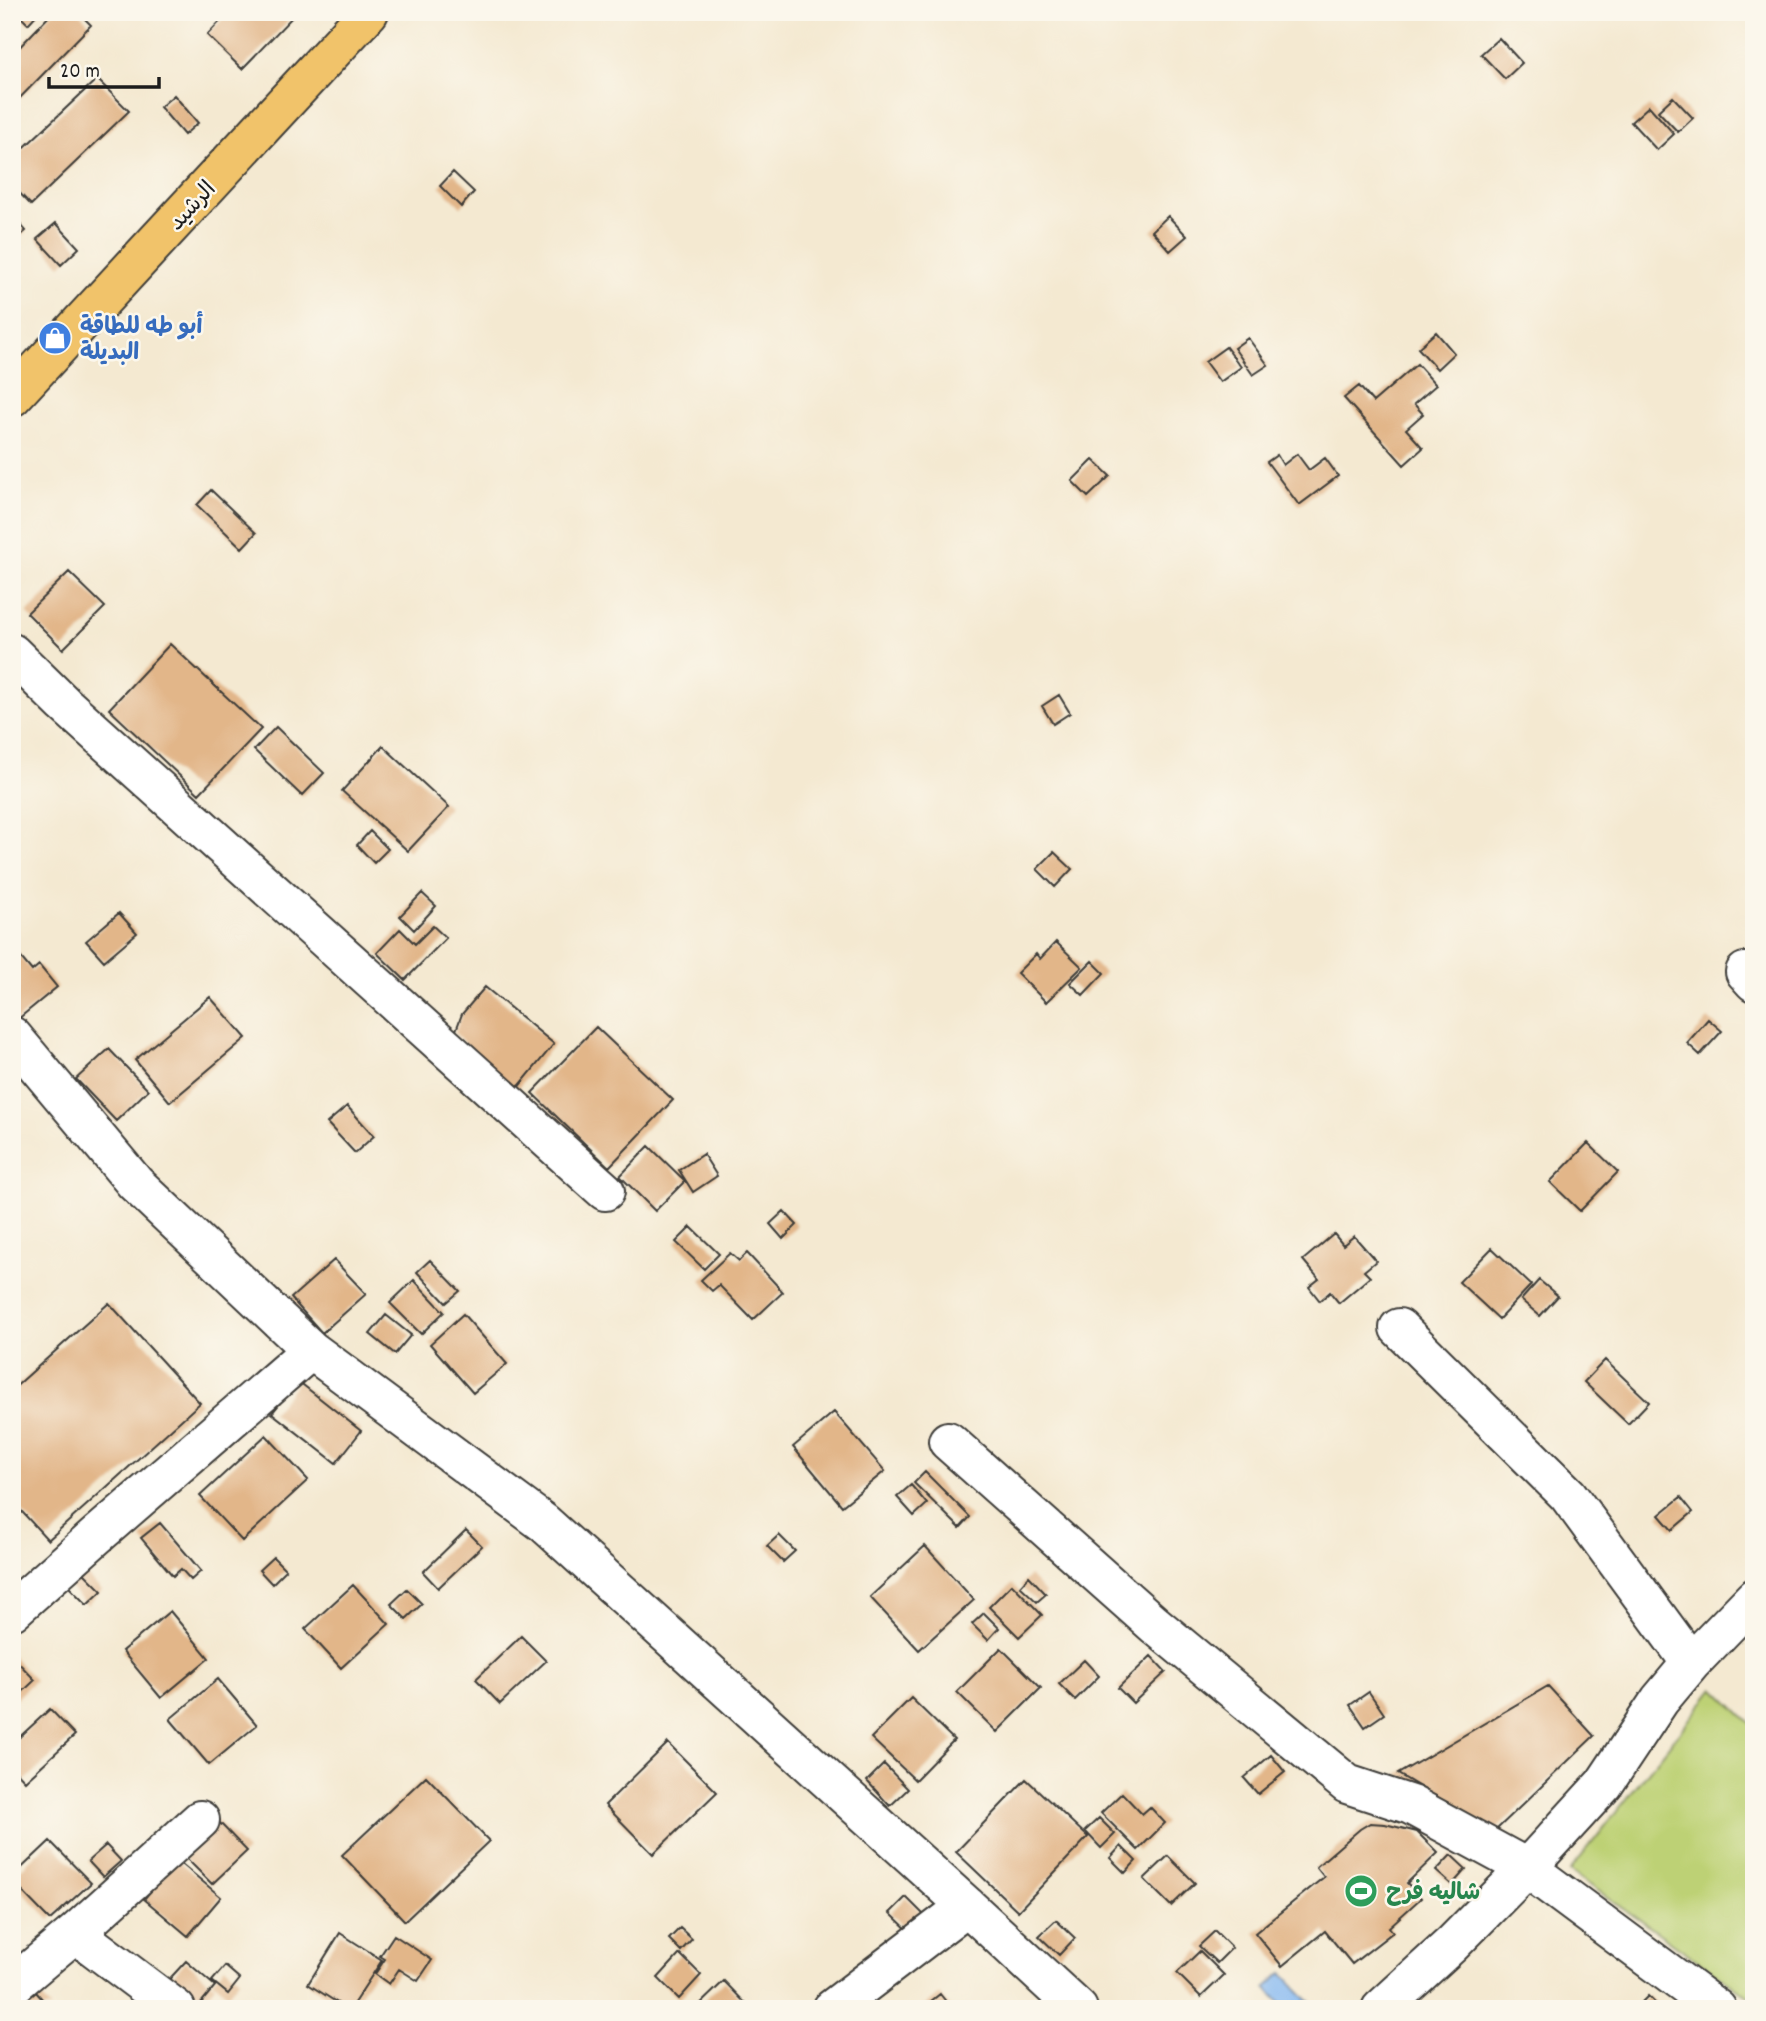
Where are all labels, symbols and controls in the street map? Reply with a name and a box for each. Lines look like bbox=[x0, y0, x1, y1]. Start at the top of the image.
scale bar bbox=[49, 46, 159, 90]
text: 20 m bbox=[60, 58, 100, 88]
street label: الرشيد bbox=[162, 175, 225, 240]
place label: أبو طه للطاقة البديلة bbox=[80, 311, 203, 371]
shop icon: أبو طه للطاقة البديلة bbox=[36, 319, 74, 357]
sports icon: شاليه فرح bbox=[1342, 1872, 1380, 1910]
place label: شاليه فرح bbox=[1386, 1878, 1480, 1911]

